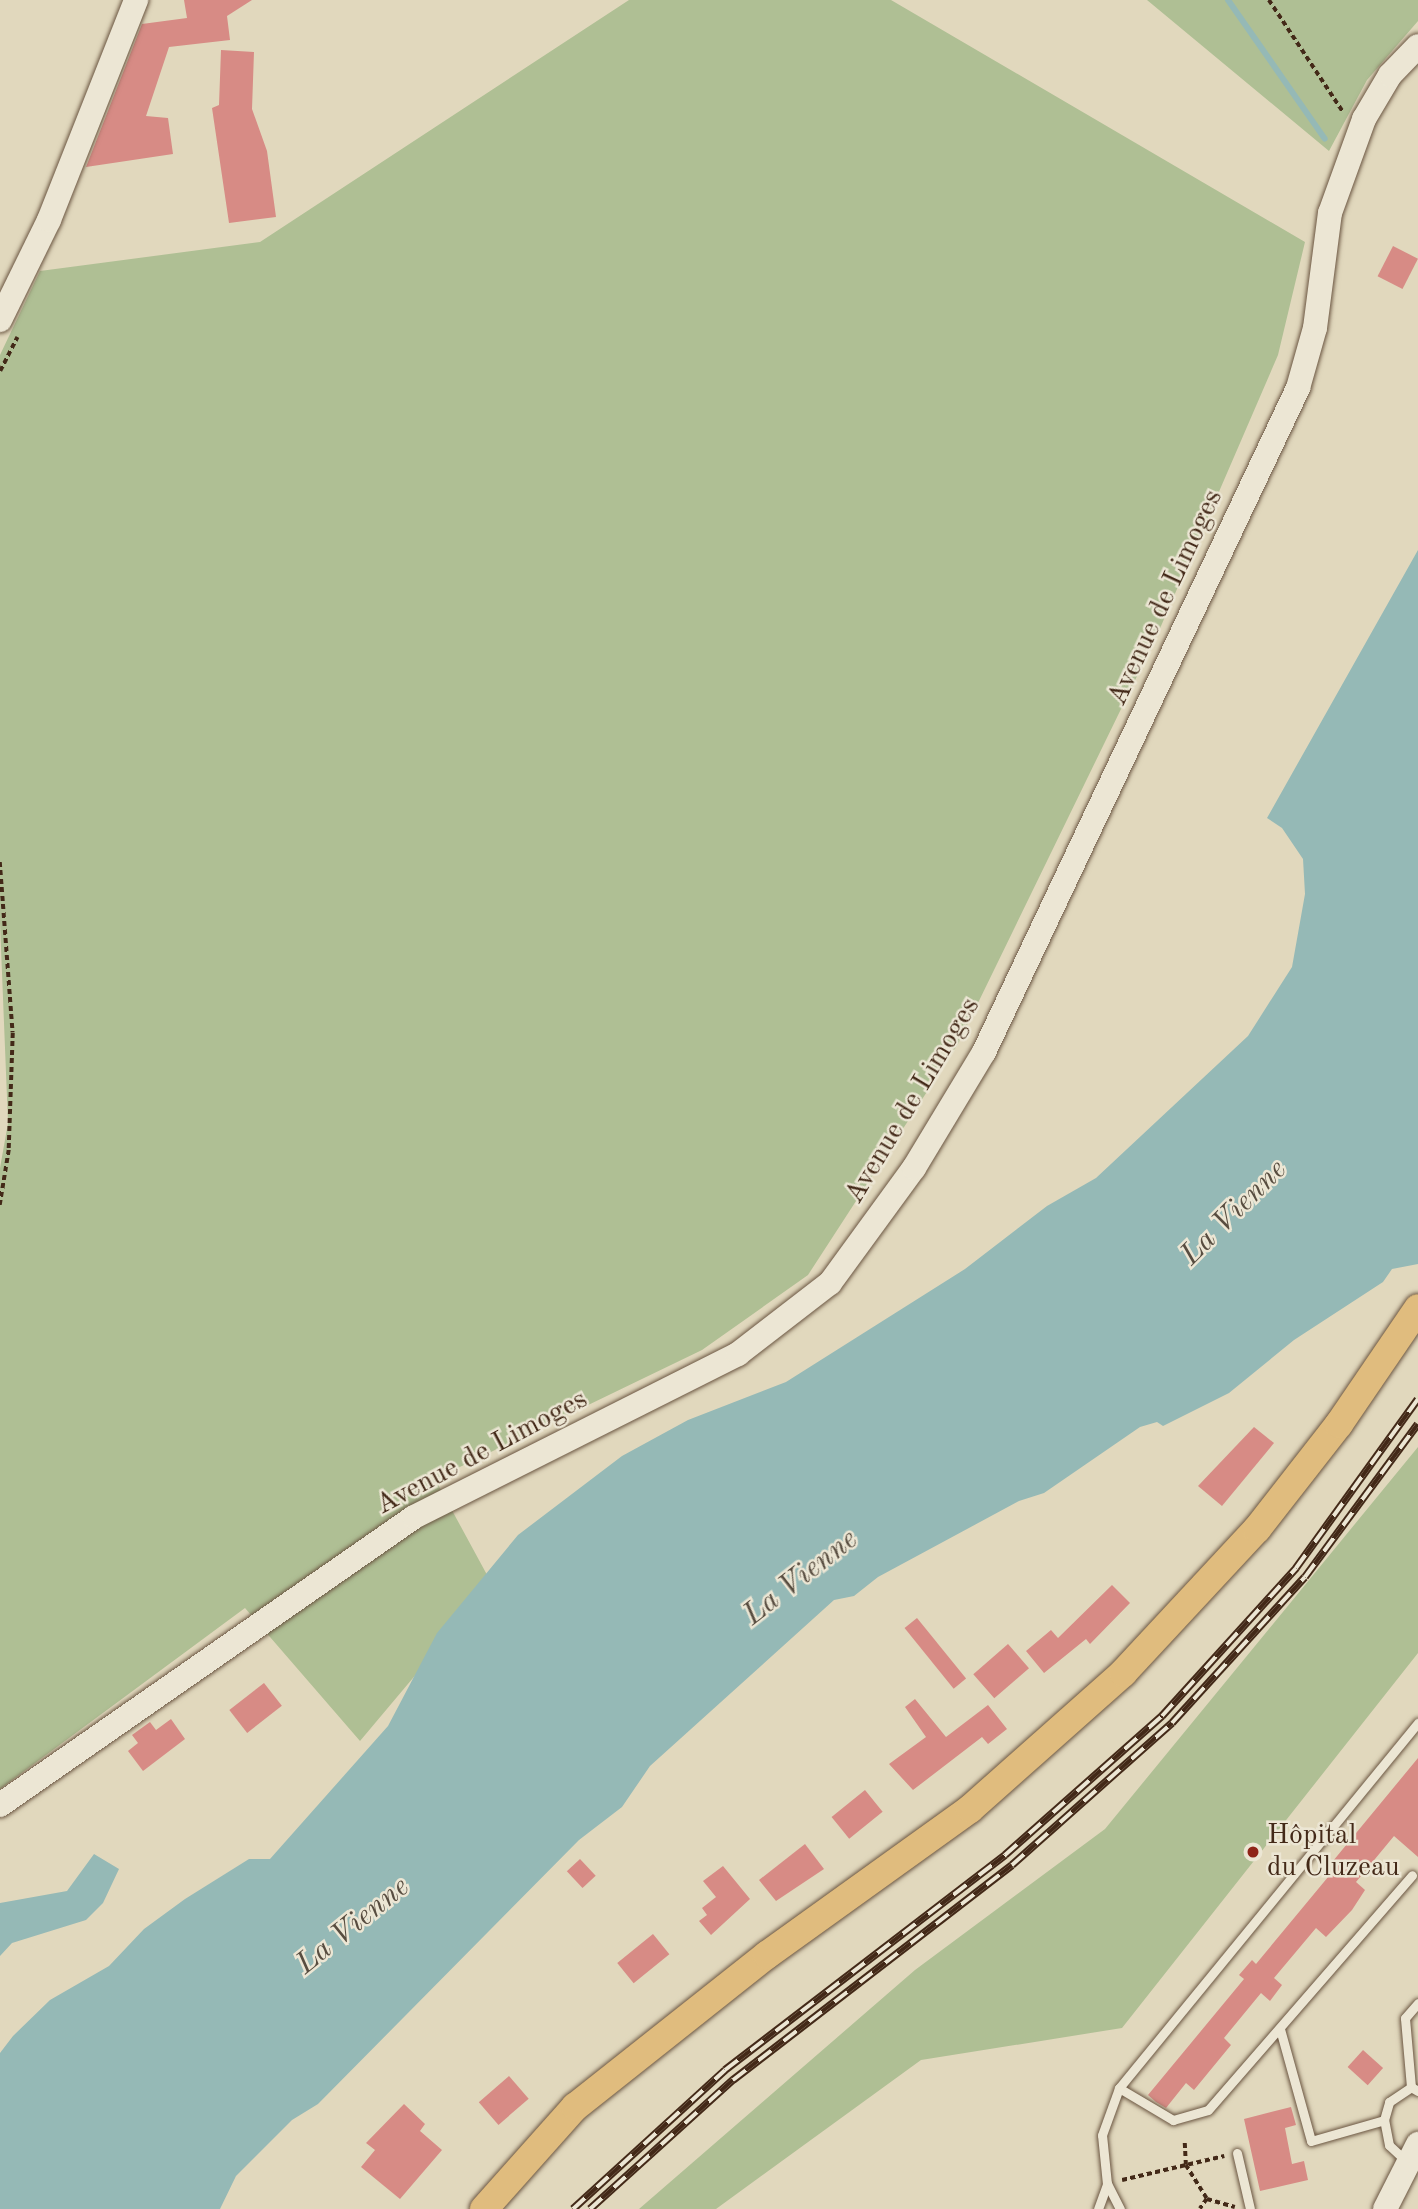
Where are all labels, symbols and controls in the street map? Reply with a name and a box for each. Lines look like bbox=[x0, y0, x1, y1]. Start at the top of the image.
street label: Avenue de Limoges bbox=[1101, 485, 1231, 711]
street label: Avenue de Limoges bbox=[838, 992, 988, 1210]
water label: La Vienne bbox=[1173, 1152, 1295, 1274]
street label: Avenue de Limoges bbox=[371, 1383, 593, 1523]
water label: La Vienne bbox=[737, 1522, 865, 1634]
place label: Hôpital du Cluzeau bbox=[1267, 1819, 1400, 1885]
marker: Hôpital du Cluzeau bbox=[1245, 1844, 1261, 1860]
water label: La Vienne bbox=[289, 1869, 417, 1983]

